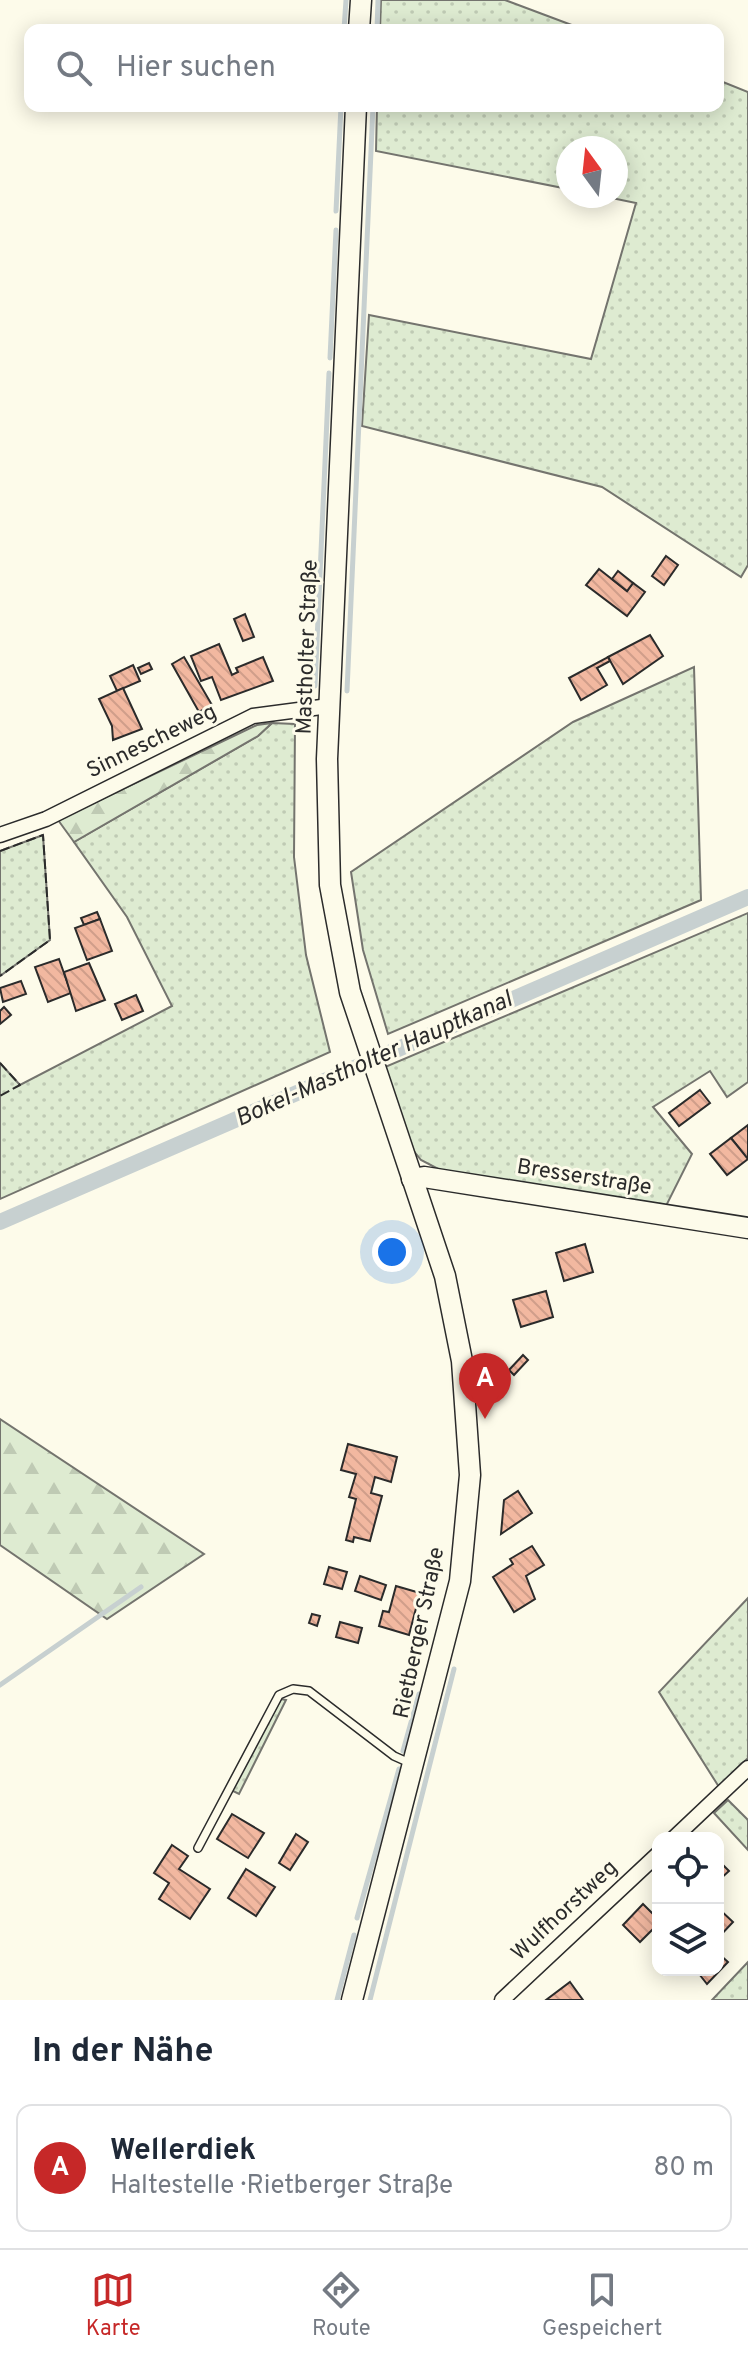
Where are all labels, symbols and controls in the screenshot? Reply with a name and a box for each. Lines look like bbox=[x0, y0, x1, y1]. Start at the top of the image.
search box bbox=[24, 24, 724, 112]
icon: search bbox=[52, 46, 96, 90]
text: Hier suchen bbox=[116, 50, 276, 87]
north arrow bbox=[556, 136, 628, 208]
street label: Mastholter Straße bbox=[291, 559, 325, 735]
street label: Sinnescheweg bbox=[83, 699, 221, 785]
water label: Bokel-Mastholter Hauptkanal bbox=[231, 985, 519, 1135]
street label: Bresserstraße bbox=[515, 1154, 653, 1202]
your location bbox=[372, 1232, 412, 1272]
pin: A bbox=[459, 1353, 511, 1419]
street label: Rietberger Straße bbox=[389, 1545, 451, 1721]
map controls bbox=[652, 1832, 724, 1976]
button: locate bbox=[652, 1832, 724, 1904]
street label: Wulfhorstweg bbox=[506, 1855, 624, 1967]
button: layers bbox=[652, 1904, 724, 1976]
text: In der Nähe bbox=[32, 2031, 214, 2074]
text: Wellerdiek bbox=[110, 2133, 256, 2170]
text: A bbox=[51, 2152, 69, 2185]
text: 80 m bbox=[654, 2152, 714, 2185]
text: Haltestelle · Rietberger Straße bbox=[110, 2170, 453, 2203]
tab: Karte bbox=[86, 2268, 141, 2343]
tab: Route bbox=[312, 2268, 371, 2343]
tab: Gespeichert bbox=[542, 2268, 662, 2343]

